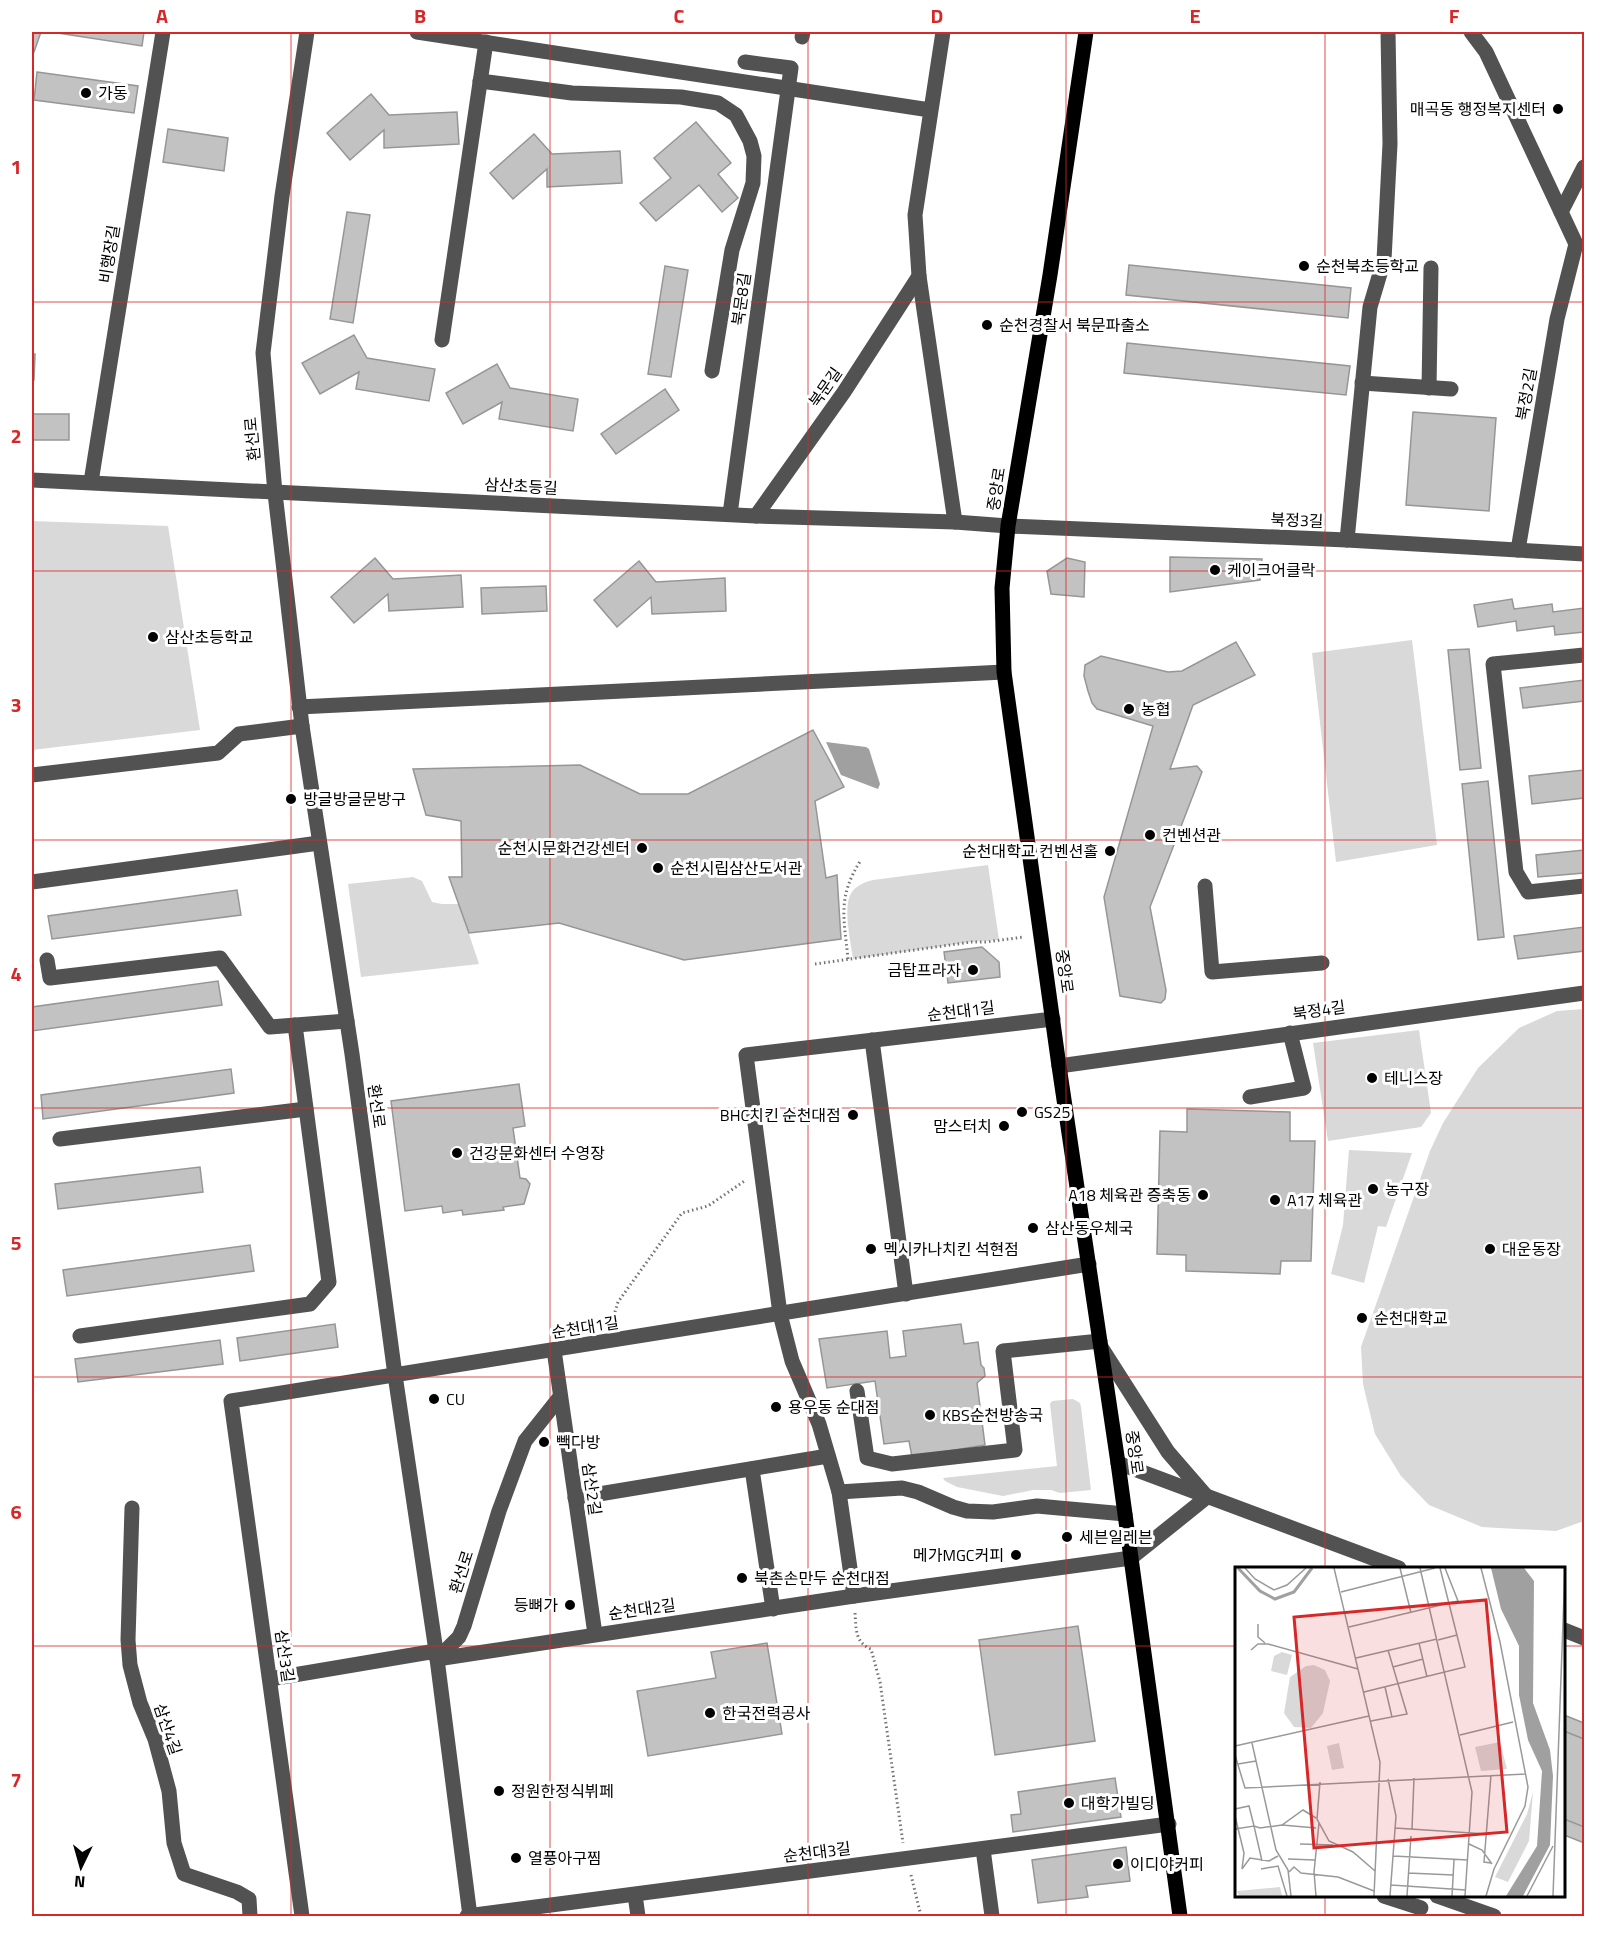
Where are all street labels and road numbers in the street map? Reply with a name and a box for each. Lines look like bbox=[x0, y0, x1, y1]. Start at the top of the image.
street label: 비행장길 bbox=[93, 223, 125, 285]
street label: 북문8길 bbox=[725, 271, 757, 327]
street label: 북문길 bbox=[803, 362, 847, 412]
street label: 북정2길 bbox=[1510, 366, 1542, 422]
street label: 환선로 bbox=[238, 416, 266, 462]
street label: 중앙로 bbox=[981, 465, 1011, 513]
street label: 삼산초등길 bbox=[484, 472, 558, 500]
street label: 북정3길 bbox=[1270, 507, 1324, 533]
street label: 중앙로 bbox=[1050, 947, 1080, 995]
street label: 북정4길 bbox=[1291, 994, 1347, 1026]
street label: 순천대1길 bbox=[926, 995, 996, 1027]
street label: 환선로 bbox=[362, 1082, 392, 1130]
street label: 순천대1길 bbox=[550, 1310, 620, 1344]
street label: 중앙로 bbox=[1120, 1428, 1150, 1476]
street label: 삼산2길 bbox=[576, 1461, 608, 1517]
street label: 환선로 bbox=[443, 1547, 479, 1597]
street label: 순천대2길 bbox=[607, 1592, 677, 1626]
street label: 삼산3길 bbox=[269, 1628, 301, 1684]
street label: 삼산4길 bbox=[148, 1700, 188, 1758]
street label: 순천대3길 bbox=[782, 1836, 852, 1868]

